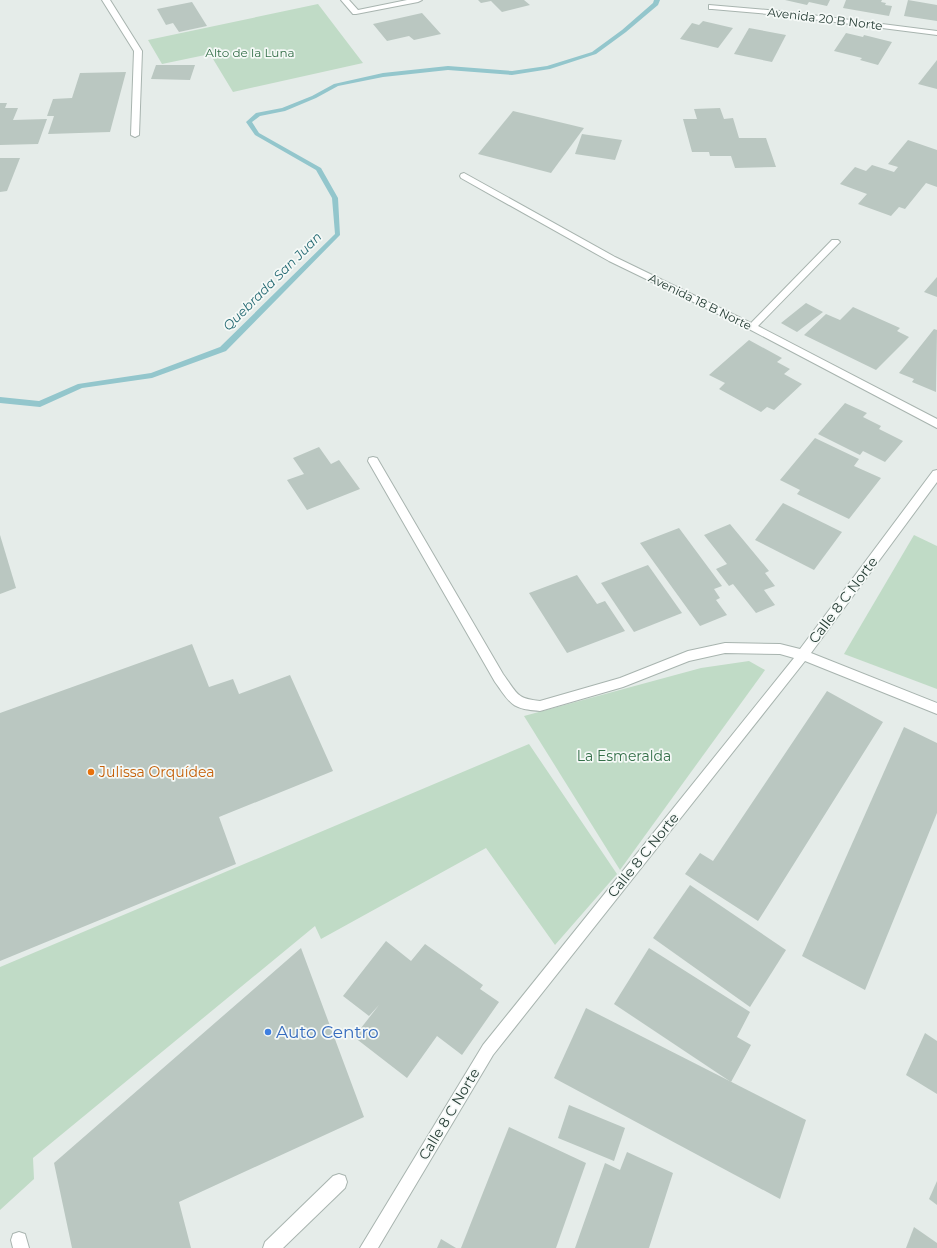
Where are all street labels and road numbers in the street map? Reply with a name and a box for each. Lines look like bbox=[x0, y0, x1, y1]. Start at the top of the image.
street label: Avenida 20 B Norte bbox=[767, 4, 883, 33]
street label: Avenida 18 B Norte bbox=[646, 270, 754, 333]
street label: Calle 8 C Norte bbox=[805, 553, 881, 647]
street label: Calle 8 C Norte bbox=[603, 809, 683, 901]
street label: Calle 8 C Norte bbox=[415, 1065, 483, 1163]

